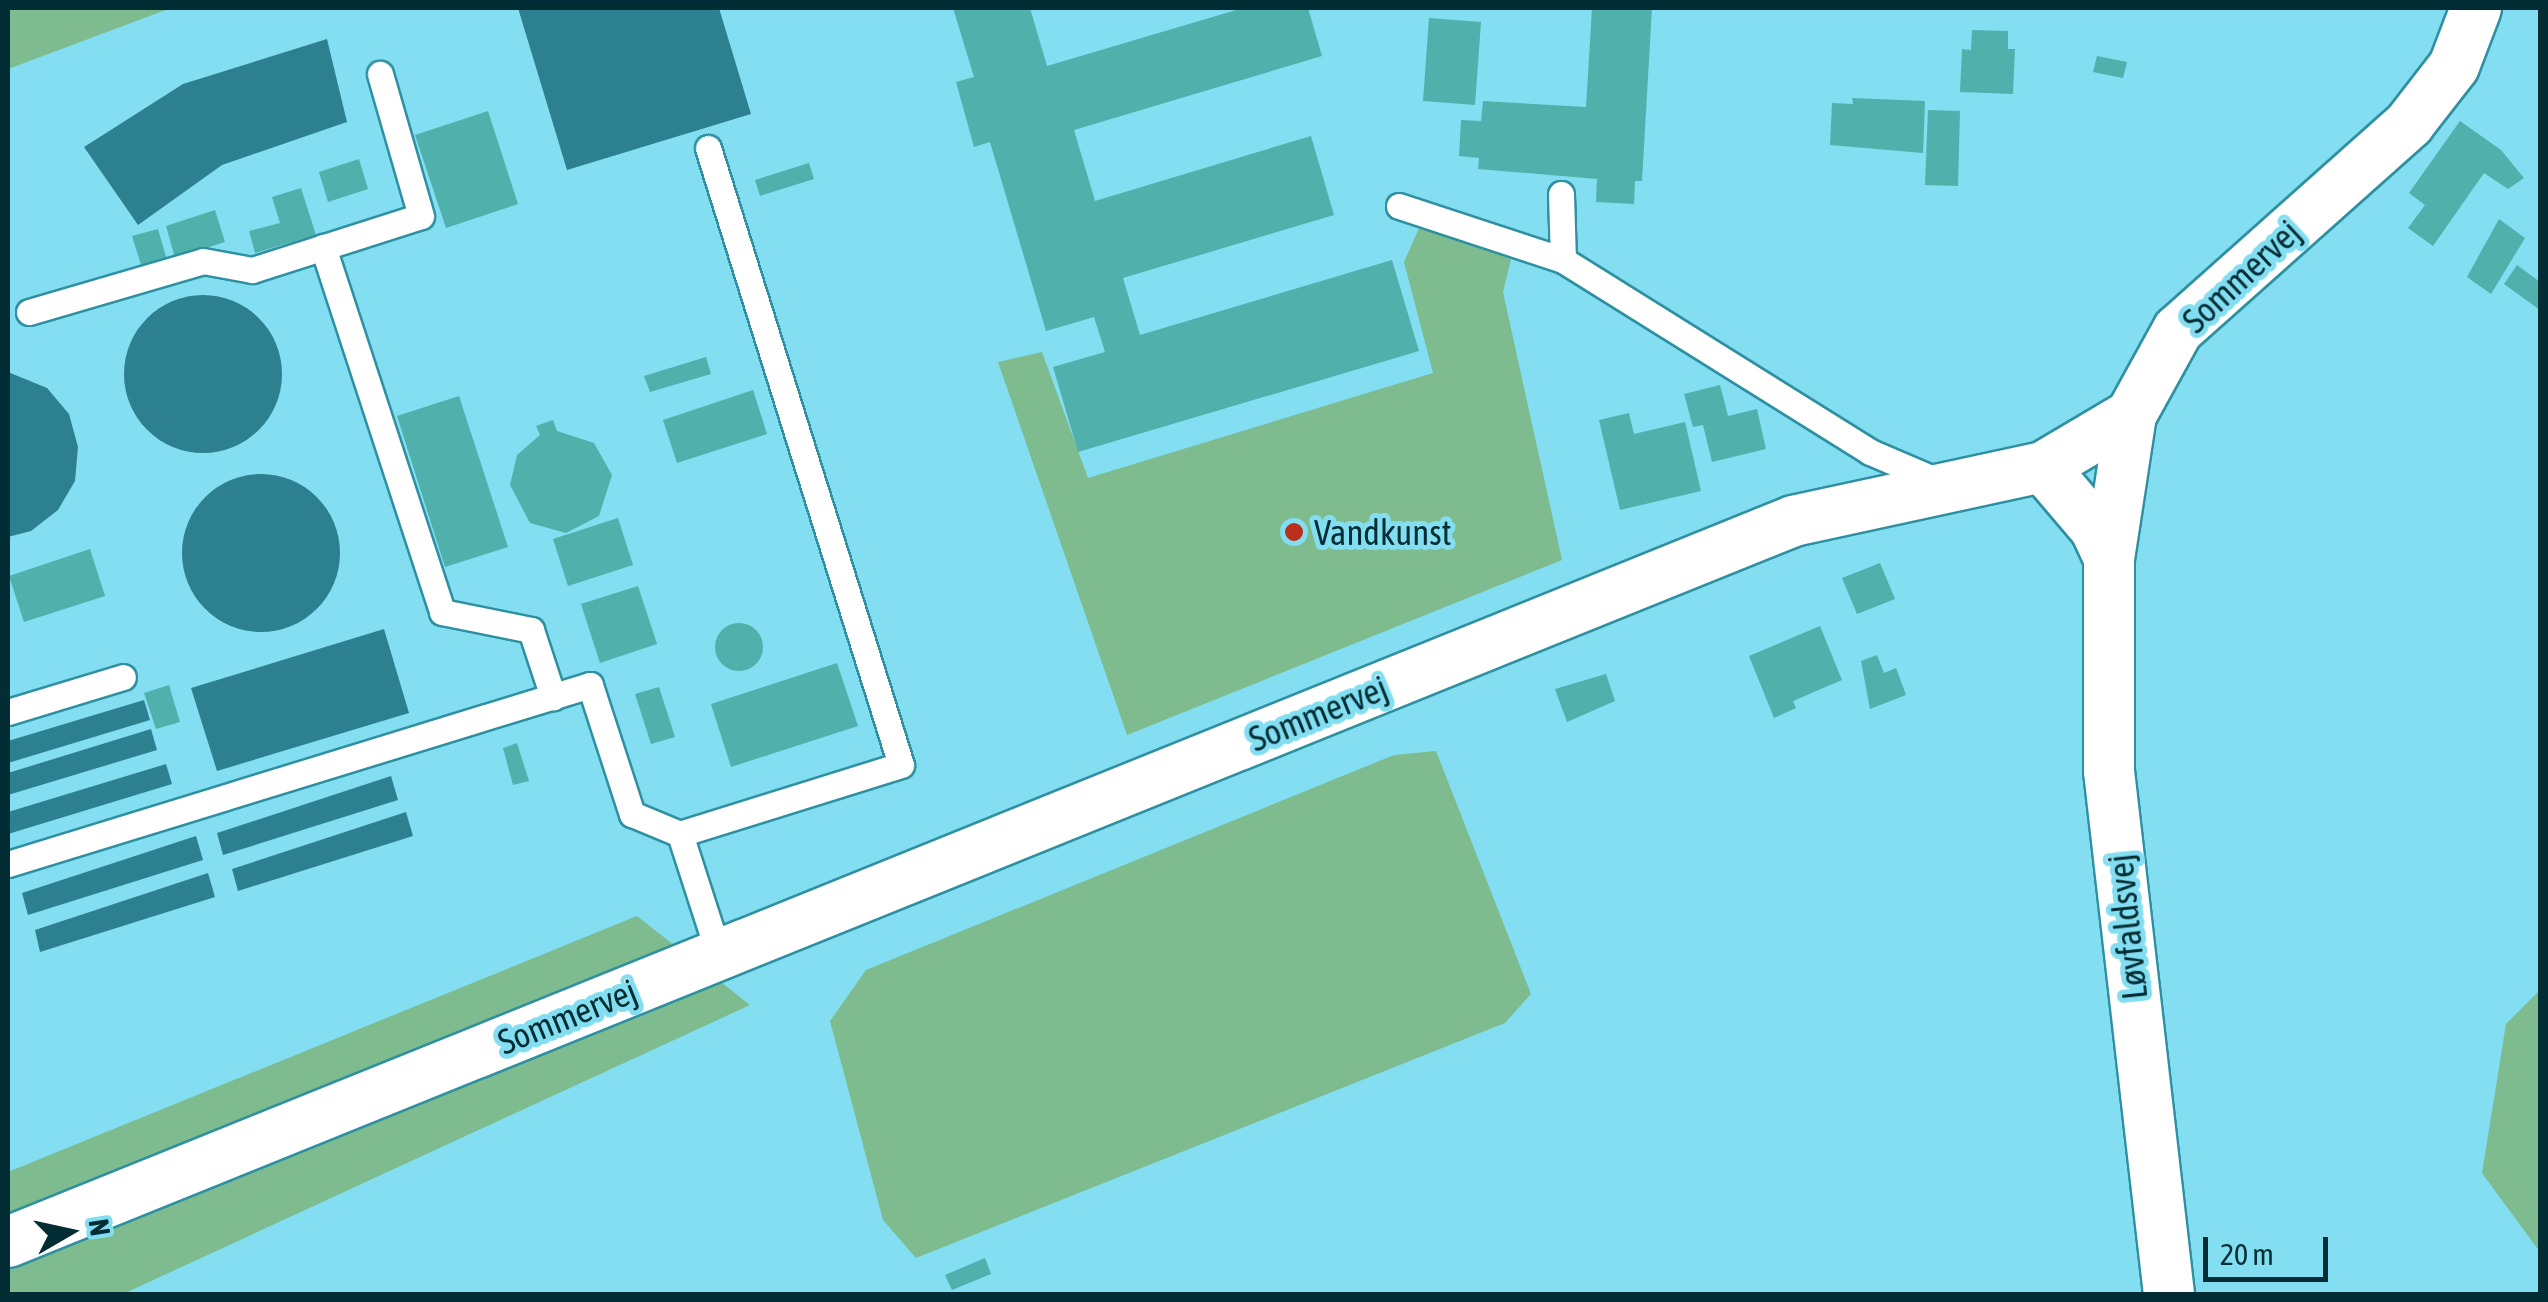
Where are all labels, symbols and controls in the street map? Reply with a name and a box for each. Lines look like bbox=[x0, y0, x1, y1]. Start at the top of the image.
street label: Sommervej bbox=[2173, 211, 2309, 341]
place label: Vandkunst bbox=[1314, 511, 1452, 553]
marker: Vandkunst bbox=[1283, 521, 1305, 543]
street label: Sommervej bbox=[1243, 666, 1393, 760]
street label: Løvfaldsvej bbox=[2098, 852, 2156, 1002]
street label: Sommervej bbox=[492, 969, 642, 1063]
north arrow bbox=[20, 1182, 120, 1282]
text: N bbox=[83, 1217, 117, 1238]
scale bar bbox=[2208, 1217, 2333, 1279]
text: 20 m bbox=[2220, 1237, 2274, 1271]

